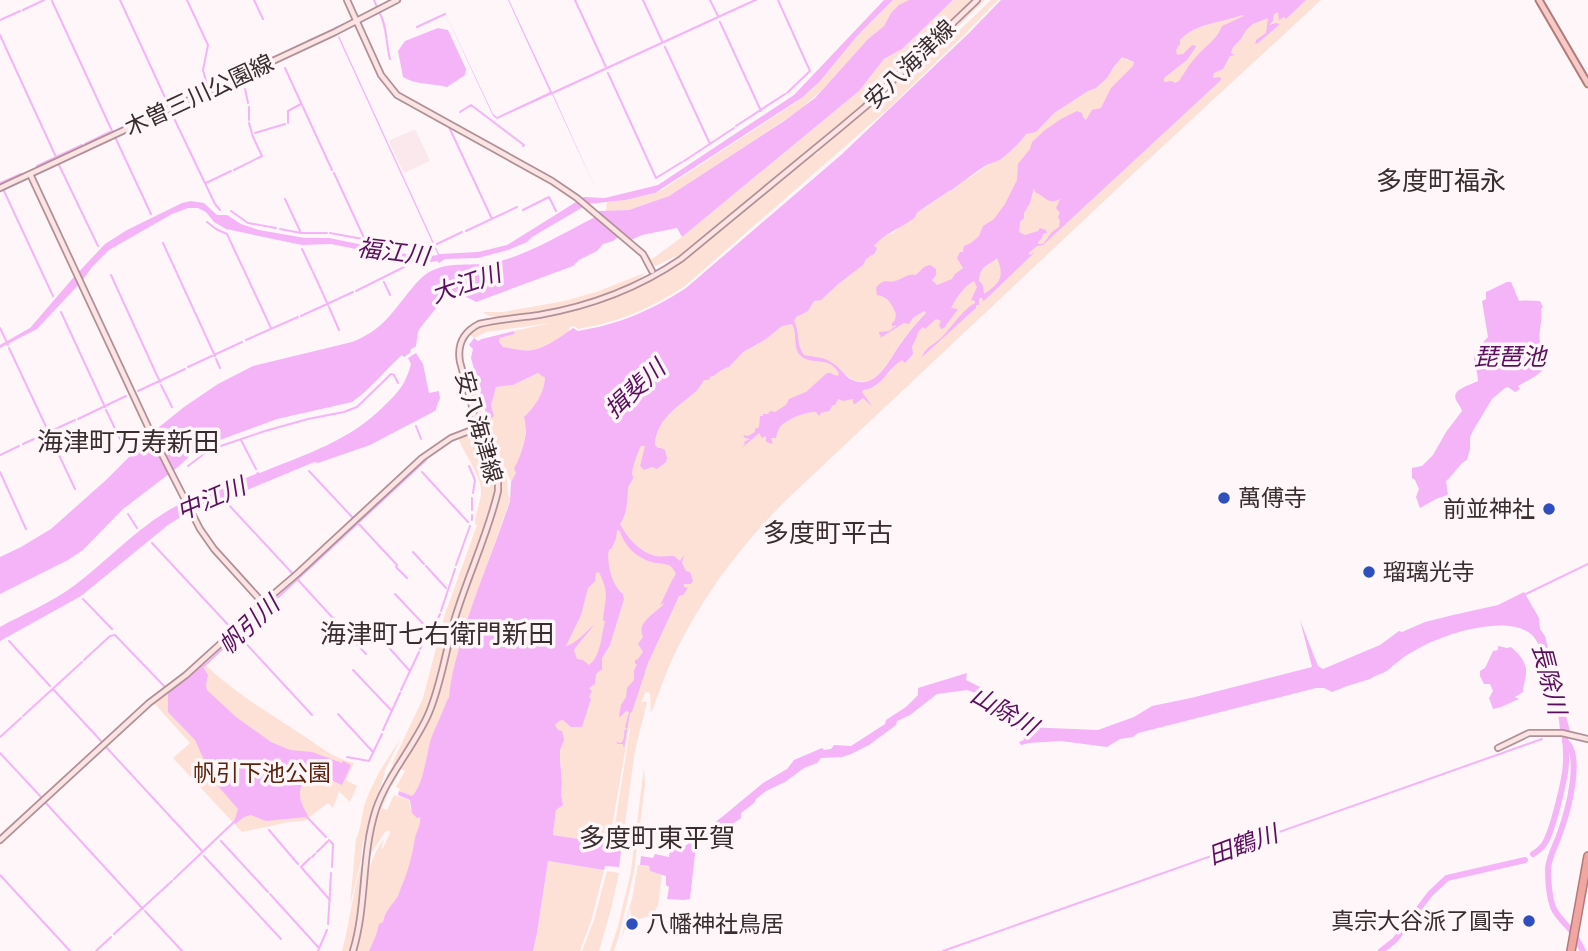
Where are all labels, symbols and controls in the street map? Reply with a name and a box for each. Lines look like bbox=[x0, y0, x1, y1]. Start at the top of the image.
street label: 安八海津線 bbox=[859, 14, 961, 114]
street label: 木曽三川公園線 bbox=[120, 48, 278, 142]
district label: 多度町福永 bbox=[1376, 166, 1506, 197]
water label: 福江川 bbox=[356, 234, 433, 271]
water label: 大江川 bbox=[427, 258, 507, 309]
water label: 琵琶池 bbox=[1474, 343, 1548, 371]
water label: 揖斐川 bbox=[599, 352, 673, 424]
street label: 安八海津線 bbox=[450, 368, 508, 486]
district label: 海津町万寿新田 bbox=[37, 427, 219, 458]
water label: 中江川 bbox=[172, 471, 252, 526]
place label: 萬傅寺 bbox=[1238, 484, 1307, 512]
marker: 萬傅寺 bbox=[1216, 490, 1232, 506]
place label: 前並神社 bbox=[1443, 495, 1535, 523]
marker: 前並神社 bbox=[1541, 501, 1557, 517]
district label: 多度町平古 bbox=[763, 518, 893, 549]
place label: 瑠璃光寺 bbox=[1383, 558, 1475, 586]
marker: 瑠璃光寺 bbox=[1361, 564, 1377, 580]
water label: 帆引川 bbox=[213, 588, 287, 660]
district label: 海津町七右衛門新田 bbox=[320, 619, 554, 650]
water label: 長除川 bbox=[1527, 641, 1572, 720]
water label: 山除川 bbox=[966, 681, 1045, 743]
park label: 帆引下池公園 bbox=[193, 759, 331, 787]
water label: 田鶴川 bbox=[1204, 819, 1284, 870]
district label: 多度町東平賀 bbox=[579, 823, 735, 854]
place label: 真宗大谷派了圓寺 bbox=[1331, 907, 1515, 935]
place label: 八幡神社鳥居 bbox=[646, 910, 784, 938]
marker: 真宗大谷派了圓寺 bbox=[1521, 913, 1537, 929]
marker: 八幡神社鳥居 bbox=[624, 916, 640, 932]

